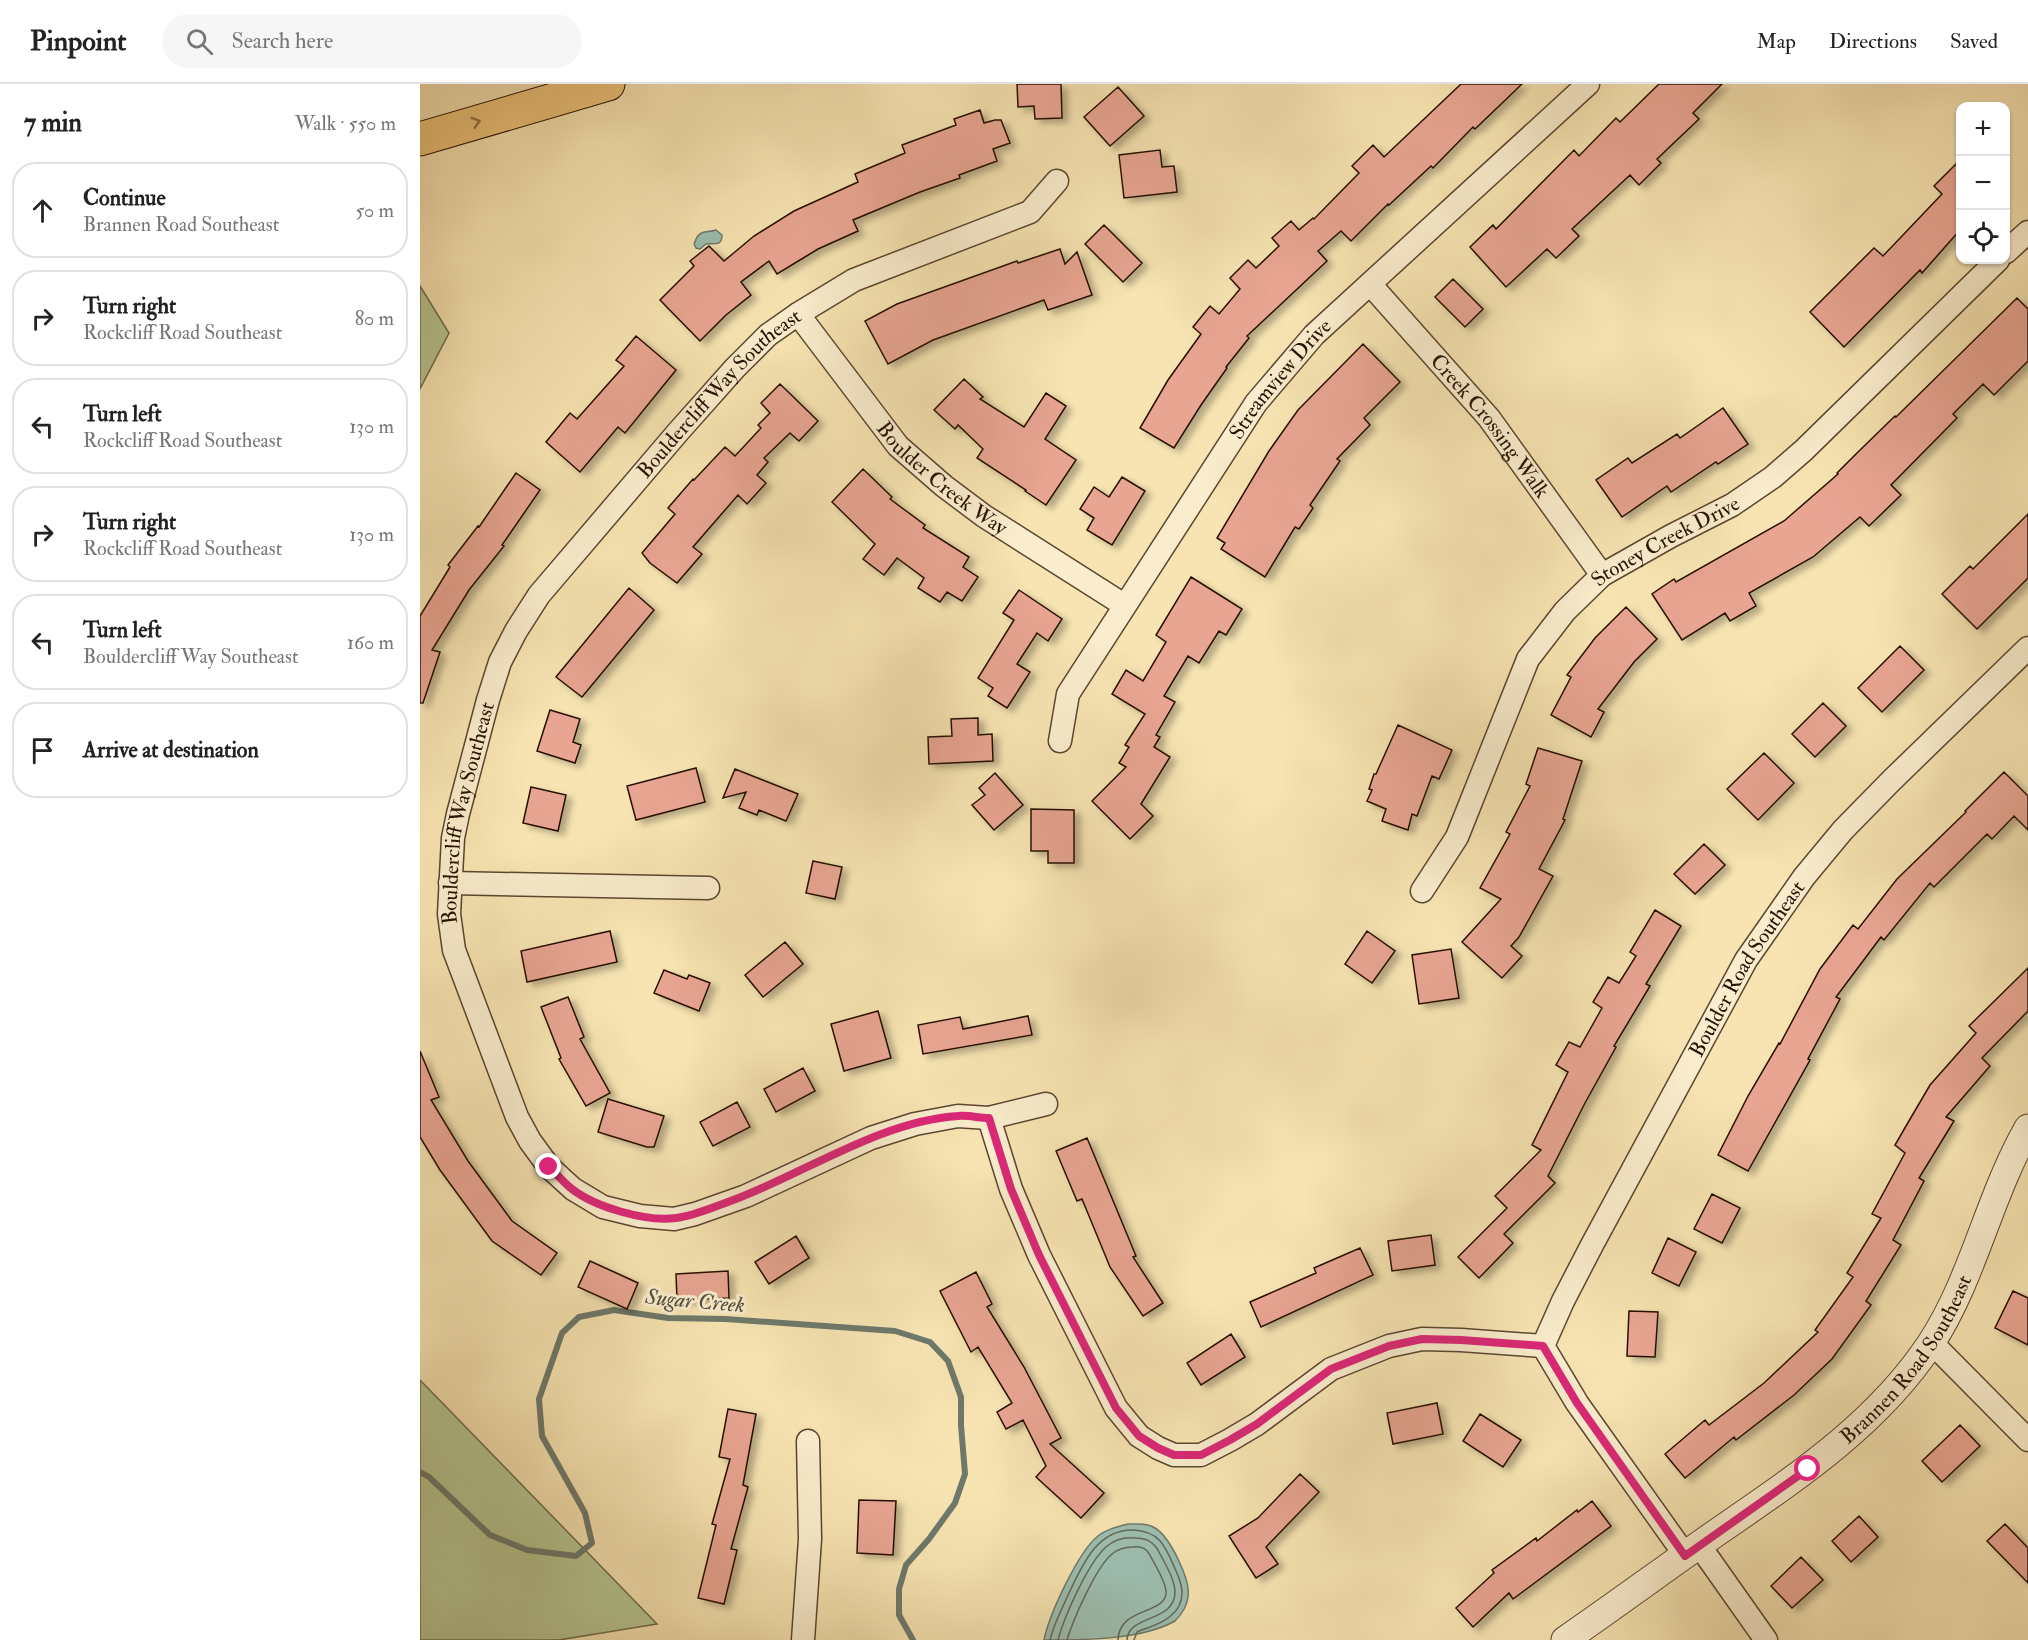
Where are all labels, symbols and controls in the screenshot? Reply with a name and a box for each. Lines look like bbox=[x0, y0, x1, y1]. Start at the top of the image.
search box bbox=[162, 14, 582, 68]
text: Pinpoint bbox=[30, 24, 126, 59]
icon: search bbox=[183, 25, 216, 58]
text: Search here bbox=[231, 27, 333, 55]
text: Map bbox=[1756, 28, 1796, 55]
text: Directions bbox=[1829, 28, 1917, 55]
text: Saved bbox=[1950, 28, 1998, 55]
map controls bbox=[1956, 102, 2010, 264]
button: + bbox=[1956, 102, 2010, 156]
text: 7 min bbox=[24, 107, 82, 139]
text: Walk · 550 m bbox=[295, 111, 396, 136]
one-way arrow bbox=[470, 117, 481, 129]
button: − bbox=[1956, 156, 2010, 210]
text: Continue bbox=[83, 184, 166, 212]
icon: ahead bbox=[26, 194, 59, 227]
text: 50 m bbox=[355, 198, 394, 223]
button: locate bbox=[1956, 210, 2010, 264]
text: Brannen Road Southeast bbox=[83, 212, 279, 237]
text: Turn right bbox=[83, 292, 176, 320]
icon: right bbox=[26, 302, 59, 335]
street label: Bouldercliff Way Southeast bbox=[631, 303, 807, 484]
text: 80 m bbox=[355, 306, 394, 331]
street label: Streamview Drive bbox=[1223, 313, 1337, 444]
text: Rockcliff Road Southeast bbox=[83, 320, 282, 345]
street label: Creek Crossing Walk bbox=[1424, 348, 1555, 504]
text: Turn left bbox=[83, 400, 162, 428]
icon: left bbox=[26, 410, 59, 443]
text: 130 m bbox=[349, 414, 394, 439]
street label: Boulder Creek Way bbox=[870, 416, 1013, 542]
text: Rockcliff Road Southeast bbox=[83, 428, 282, 453]
street label: Stoney Creek Drive bbox=[1585, 490, 1746, 592]
text: Turn right bbox=[83, 508, 176, 536]
icon: right bbox=[26, 518, 59, 551]
text: 130 m bbox=[349, 522, 394, 547]
text: Rockcliff Road Southeast bbox=[83, 536, 282, 561]
text: Turn left bbox=[83, 616, 162, 644]
icon: left bbox=[26, 626, 59, 659]
text: 160 m bbox=[347, 630, 394, 655]
text: Bouldercliff Way Southeast bbox=[83, 644, 298, 669]
street label: Bouldercliff Way Southeast bbox=[436, 699, 501, 926]
icon: arrive bbox=[26, 734, 59, 767]
text: Arrive at destination bbox=[83, 736, 259, 764]
street label: Boulder Road Southeast bbox=[1683, 876, 1811, 1062]
route end bbox=[535, 1153, 561, 1179]
street label: Brannen Road Southeast bbox=[1835, 1271, 1978, 1450]
water label: Sugar Creek bbox=[643, 1283, 746, 1319]
route start bbox=[1794, 1455, 1820, 1481]

